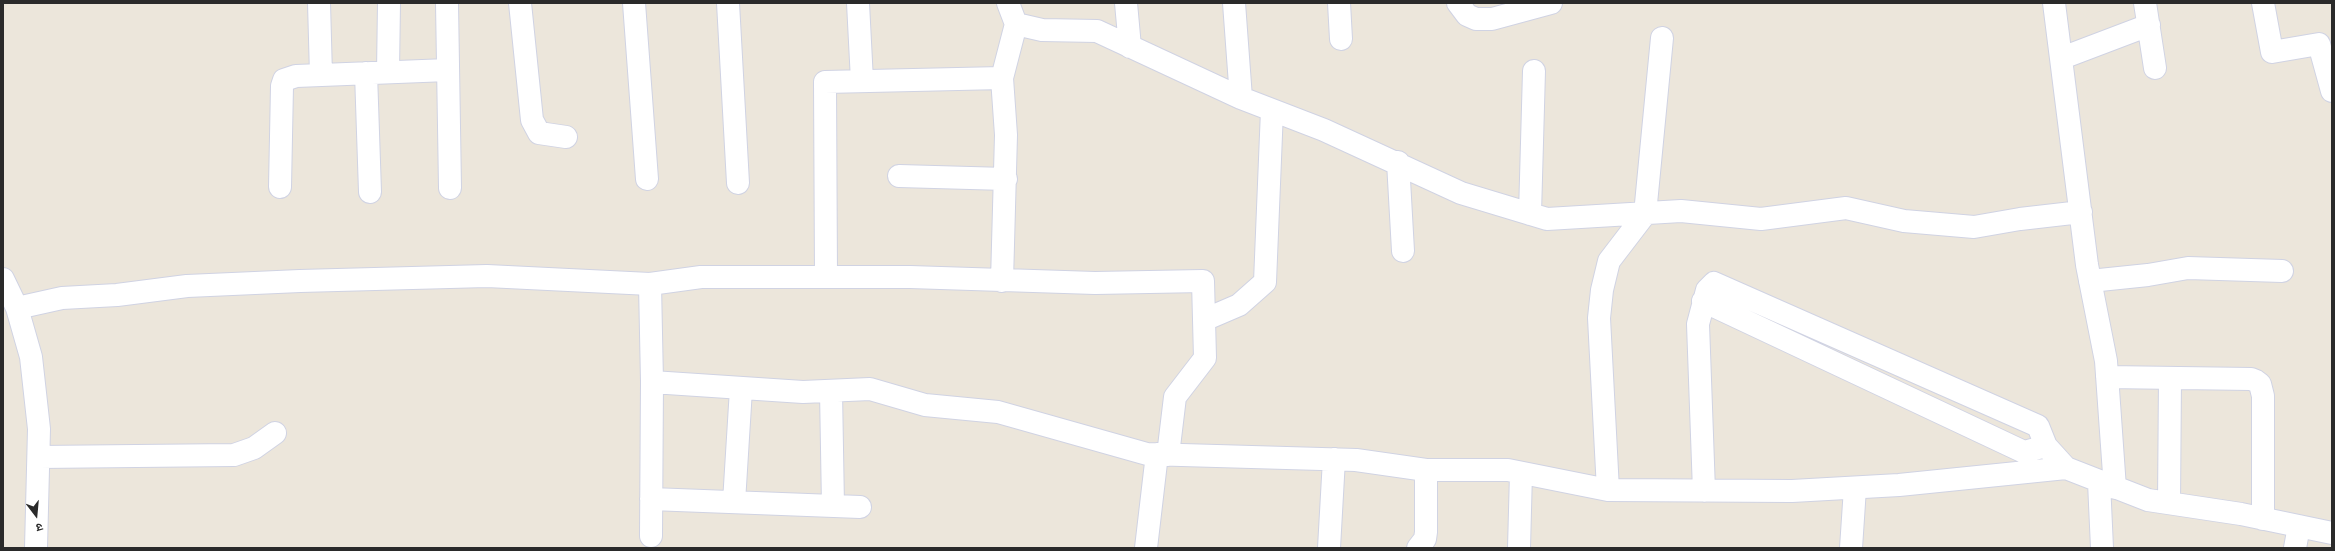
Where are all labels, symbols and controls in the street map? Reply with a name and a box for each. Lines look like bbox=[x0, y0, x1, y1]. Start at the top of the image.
north arrow bbox=[16, 495, 56, 535]
text: उ bbox=[35, 520, 44, 534]

